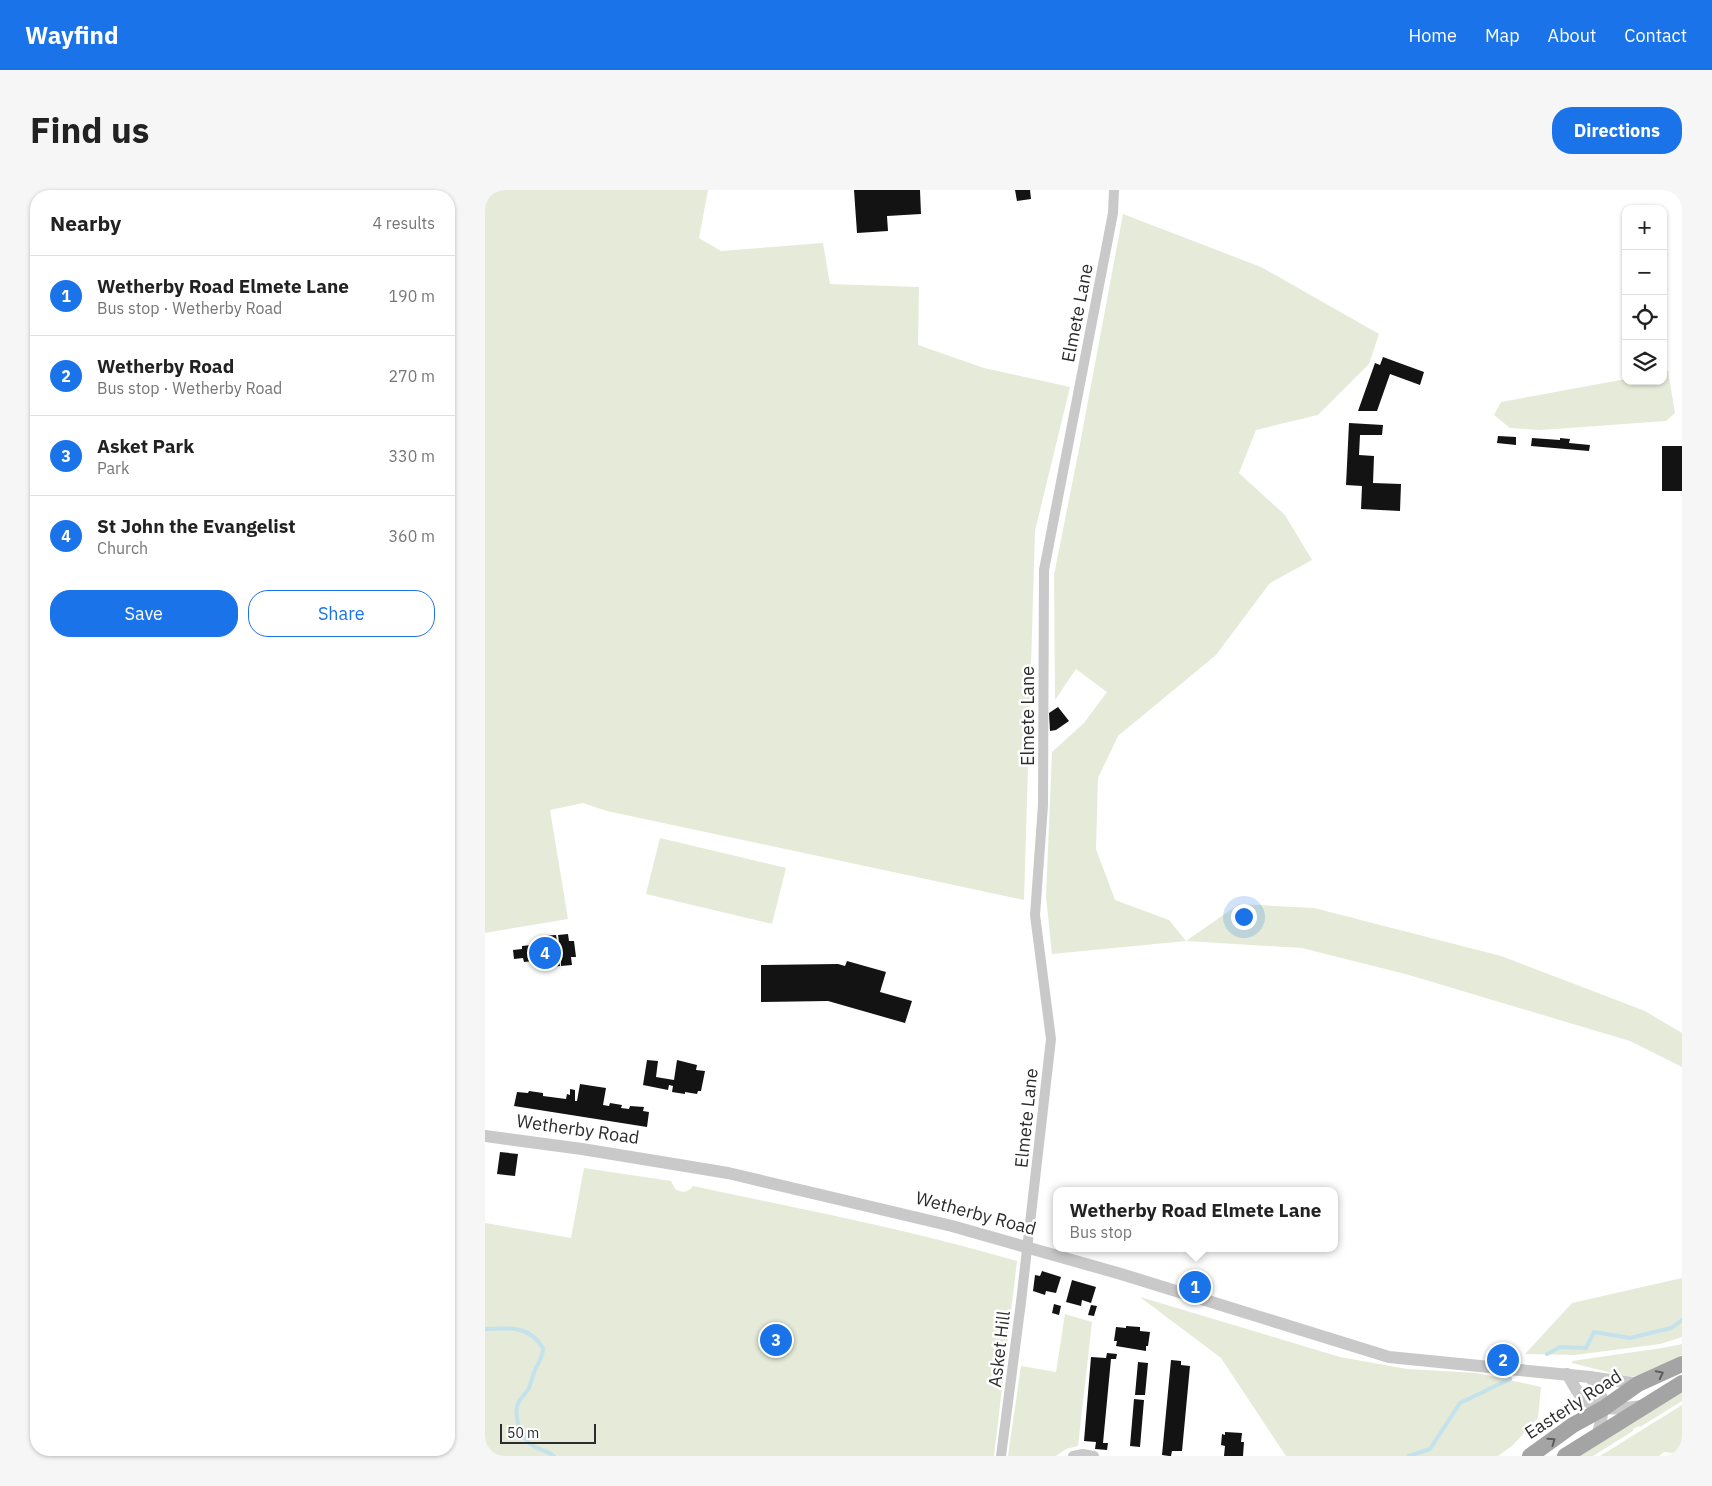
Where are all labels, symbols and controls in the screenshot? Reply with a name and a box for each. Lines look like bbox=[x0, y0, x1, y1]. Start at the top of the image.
text: Wayfind bbox=[25, 19, 118, 51]
text: Home bbox=[1409, 24, 1457, 47]
text: Map bbox=[1485, 24, 1520, 47]
text: About bbox=[1548, 24, 1596, 47]
text: Contact bbox=[1624, 24, 1687, 47]
text: Find us bbox=[30, 107, 149, 153]
button: Directions bbox=[1552, 107, 1682, 154]
map controls bbox=[1622, 205, 1667, 385]
button: + bbox=[1622, 205, 1667, 250]
text: Nearby bbox=[50, 209, 121, 237]
text: 4 results bbox=[372, 213, 435, 233]
button: − bbox=[1622, 250, 1667, 295]
street label: Elmete Lane bbox=[1056, 262, 1098, 364]
text: Wetherby Road Elmete Lane bbox=[97, 274, 349, 298]
text: 1 bbox=[61, 286, 71, 306]
text: 190 m bbox=[388, 286, 435, 306]
button: locate bbox=[1622, 295, 1667, 340]
text: Bus stop · Wetherby Road bbox=[97, 298, 282, 318]
button: layers bbox=[1622, 340, 1667, 385]
text: Wetherby Road bbox=[97, 354, 234, 378]
text: 2 bbox=[61, 366, 71, 386]
text: 270 m bbox=[388, 366, 435, 386]
text: Bus stop · Wetherby Road bbox=[97, 378, 282, 398]
text: Asket Park bbox=[97, 434, 194, 458]
text: 3 bbox=[61, 446, 71, 466]
text: 330 m bbox=[388, 446, 435, 466]
text: Park bbox=[97, 458, 129, 478]
text: St John the Evangelist bbox=[97, 514, 295, 538]
text: 4 bbox=[61, 526, 71, 546]
text: 360 m bbox=[388, 526, 435, 546]
text: Church bbox=[97, 538, 148, 558]
button: Save bbox=[50, 590, 238, 637]
button: Share bbox=[248, 590, 435, 637]
street label: Elmete Lane bbox=[1016, 666, 1039, 766]
your location bbox=[1231, 904, 1257, 930]
pin: 4 bbox=[529, 934, 561, 972]
street label: Elmete Lane bbox=[1009, 1067, 1043, 1169]
street label: Wetherby Road bbox=[515, 1109, 641, 1149]
street label: Wetherby Road bbox=[913, 1186, 1039, 1240]
popup bbox=[1053, 1187, 1338, 1252]
text: Wetherby Road Elmete Lane bbox=[1070, 1198, 1322, 1222]
text: Bus stop bbox=[1070, 1222, 1132, 1242]
pin: 1 bbox=[1179, 1268, 1211, 1306]
street label: Asket Hill bbox=[983, 1309, 1015, 1389]
pin: 3 bbox=[760, 1321, 792, 1359]
pin: 2 bbox=[1487, 1341, 1519, 1379]
street label: Easterly Road bbox=[1520, 1364, 1626, 1444]
one-way arrow bbox=[1655, 1370, 1664, 1380]
scale bar bbox=[500, 1421, 596, 1444]
text: 50 m bbox=[507, 1424, 539, 1442]
one-way arrow bbox=[1546, 1438, 1555, 1447]

